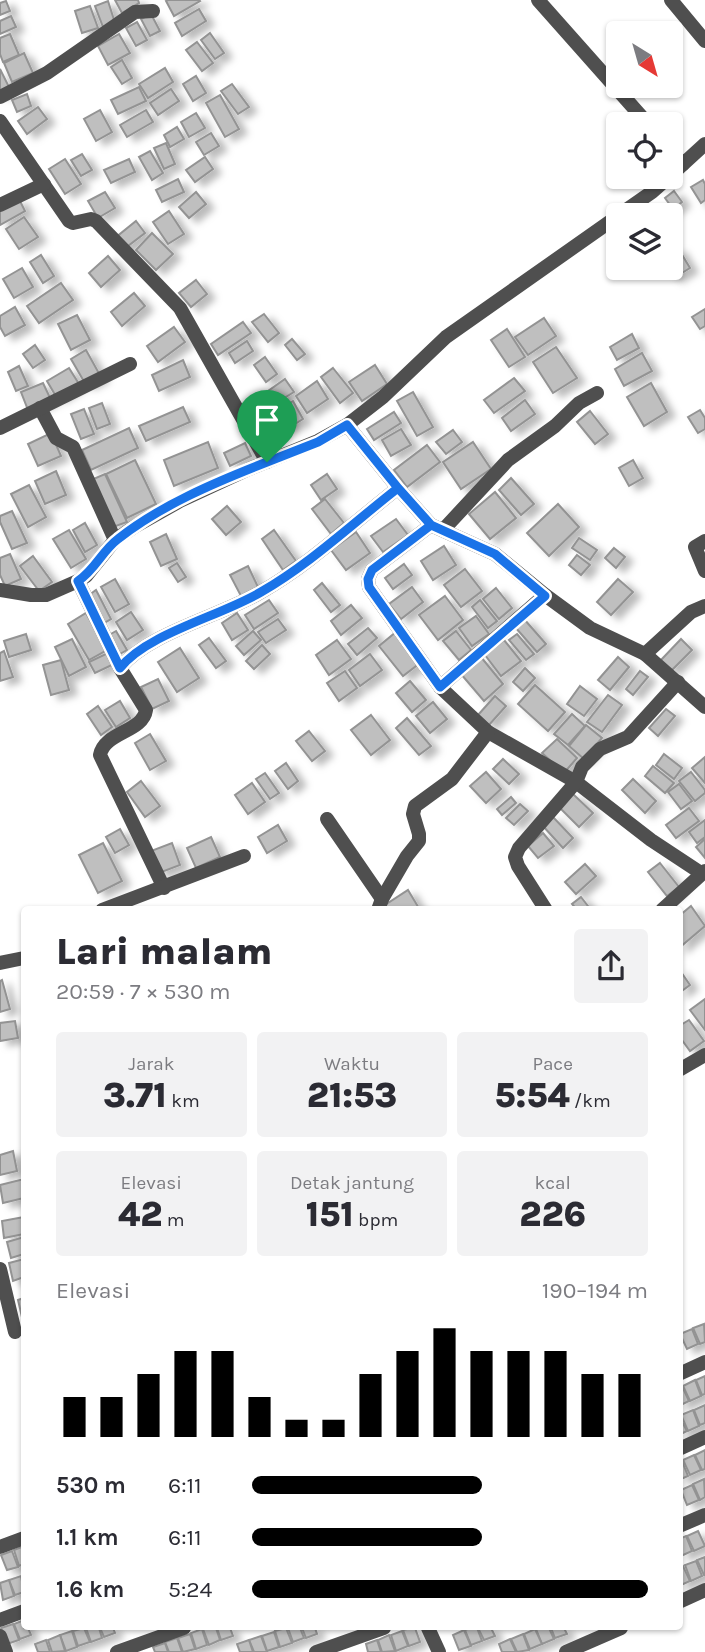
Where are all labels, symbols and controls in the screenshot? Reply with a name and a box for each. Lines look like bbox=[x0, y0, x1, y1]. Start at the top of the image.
north arrow bbox=[606, 21, 682, 98]
map controls bbox=[606, 21, 683, 280]
button: locate bbox=[606, 112, 683, 189]
button: layers bbox=[606, 203, 683, 280]
pin bbox=[237, 390, 297, 462]
icon: arrive bbox=[248, 401, 286, 439]
text: Lari malam bbox=[56, 929, 272, 974]
button: share bbox=[574, 929, 648, 1003]
text: 20:59 · 7 × 530 m bbox=[56, 978, 231, 1005]
text: Jarak bbox=[128, 1053, 174, 1075]
text: Waktu bbox=[324, 1053, 380, 1075]
text: Pace bbox=[532, 1053, 573, 1075]
text: 3.71 bbox=[103, 1075, 167, 1116]
text: 21:53 bbox=[307, 1075, 397, 1116]
text: 5:54 bbox=[495, 1075, 570, 1116]
text: km bbox=[167, 1090, 200, 1112]
text: /km bbox=[570, 1090, 611, 1112]
text: Elevasi bbox=[121, 1172, 182, 1194]
text: Detak jantung bbox=[290, 1172, 414, 1194]
text: kcal bbox=[535, 1172, 571, 1194]
text: 42 bbox=[118, 1194, 162, 1235]
text: 151 bbox=[306, 1194, 354, 1235]
text: 226 bbox=[519, 1194, 586, 1235]
text: m bbox=[162, 1209, 185, 1231]
text: bpm bbox=[354, 1209, 398, 1231]
text: Elevasi bbox=[56, 1277, 130, 1304]
text: 190–194 m bbox=[542, 1277, 648, 1304]
text: 530 m bbox=[56, 1472, 126, 1499]
text: 6:11 bbox=[168, 1472, 202, 1499]
text: 1.1 km bbox=[56, 1524, 119, 1551]
text: 6:11 bbox=[168, 1524, 202, 1551]
text: 1.6 km bbox=[56, 1576, 124, 1603]
text: 5:24 bbox=[168, 1576, 212, 1603]

